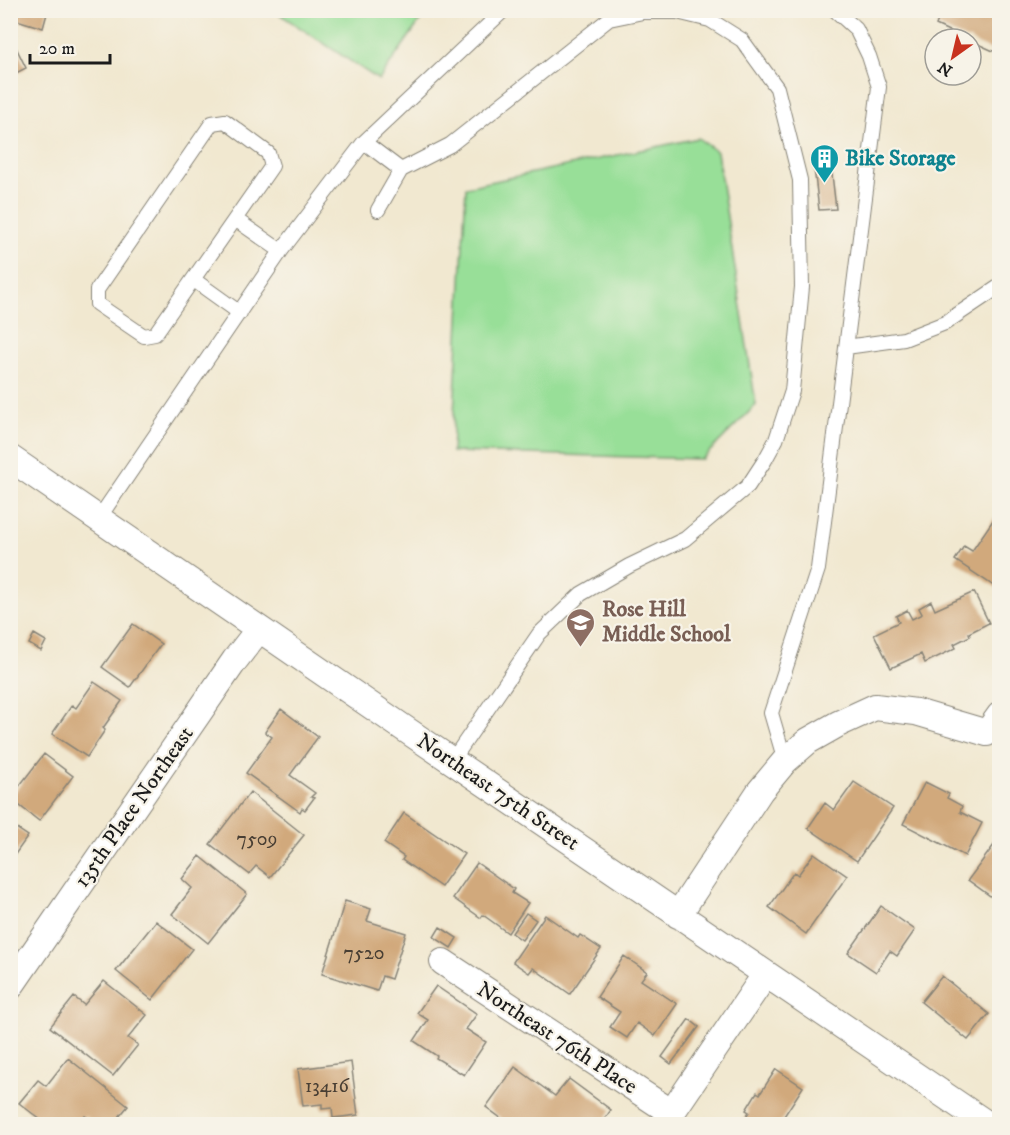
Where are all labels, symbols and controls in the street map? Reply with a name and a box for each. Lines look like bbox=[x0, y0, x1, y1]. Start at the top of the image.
scale bar bbox=[30, 27, 110, 65]
north arrow bbox=[923, 27, 983, 87]
text: 20 m bbox=[39, 38, 75, 60]
text: N bbox=[934, 57, 956, 81]
building icon: Bike Storage bbox=[808, 142, 840, 184]
place label: Bike Storage bbox=[845, 145, 956, 172]
place label: Rose Hill Middle School bbox=[602, 596, 731, 648]
school or university icon: Rose Hill Middle School bbox=[565, 606, 597, 648]
street label: 135th Place Northeast bbox=[68, 721, 200, 893]
street label: Northeast 75th Street bbox=[412, 728, 584, 856]
house number: 7509 bbox=[236, 827, 278, 852]
house number: 7520 bbox=[344, 941, 385, 966]
street label: Northeast 76th Place bbox=[472, 976, 642, 1100]
house number: 13416 bbox=[305, 1074, 350, 1099]

